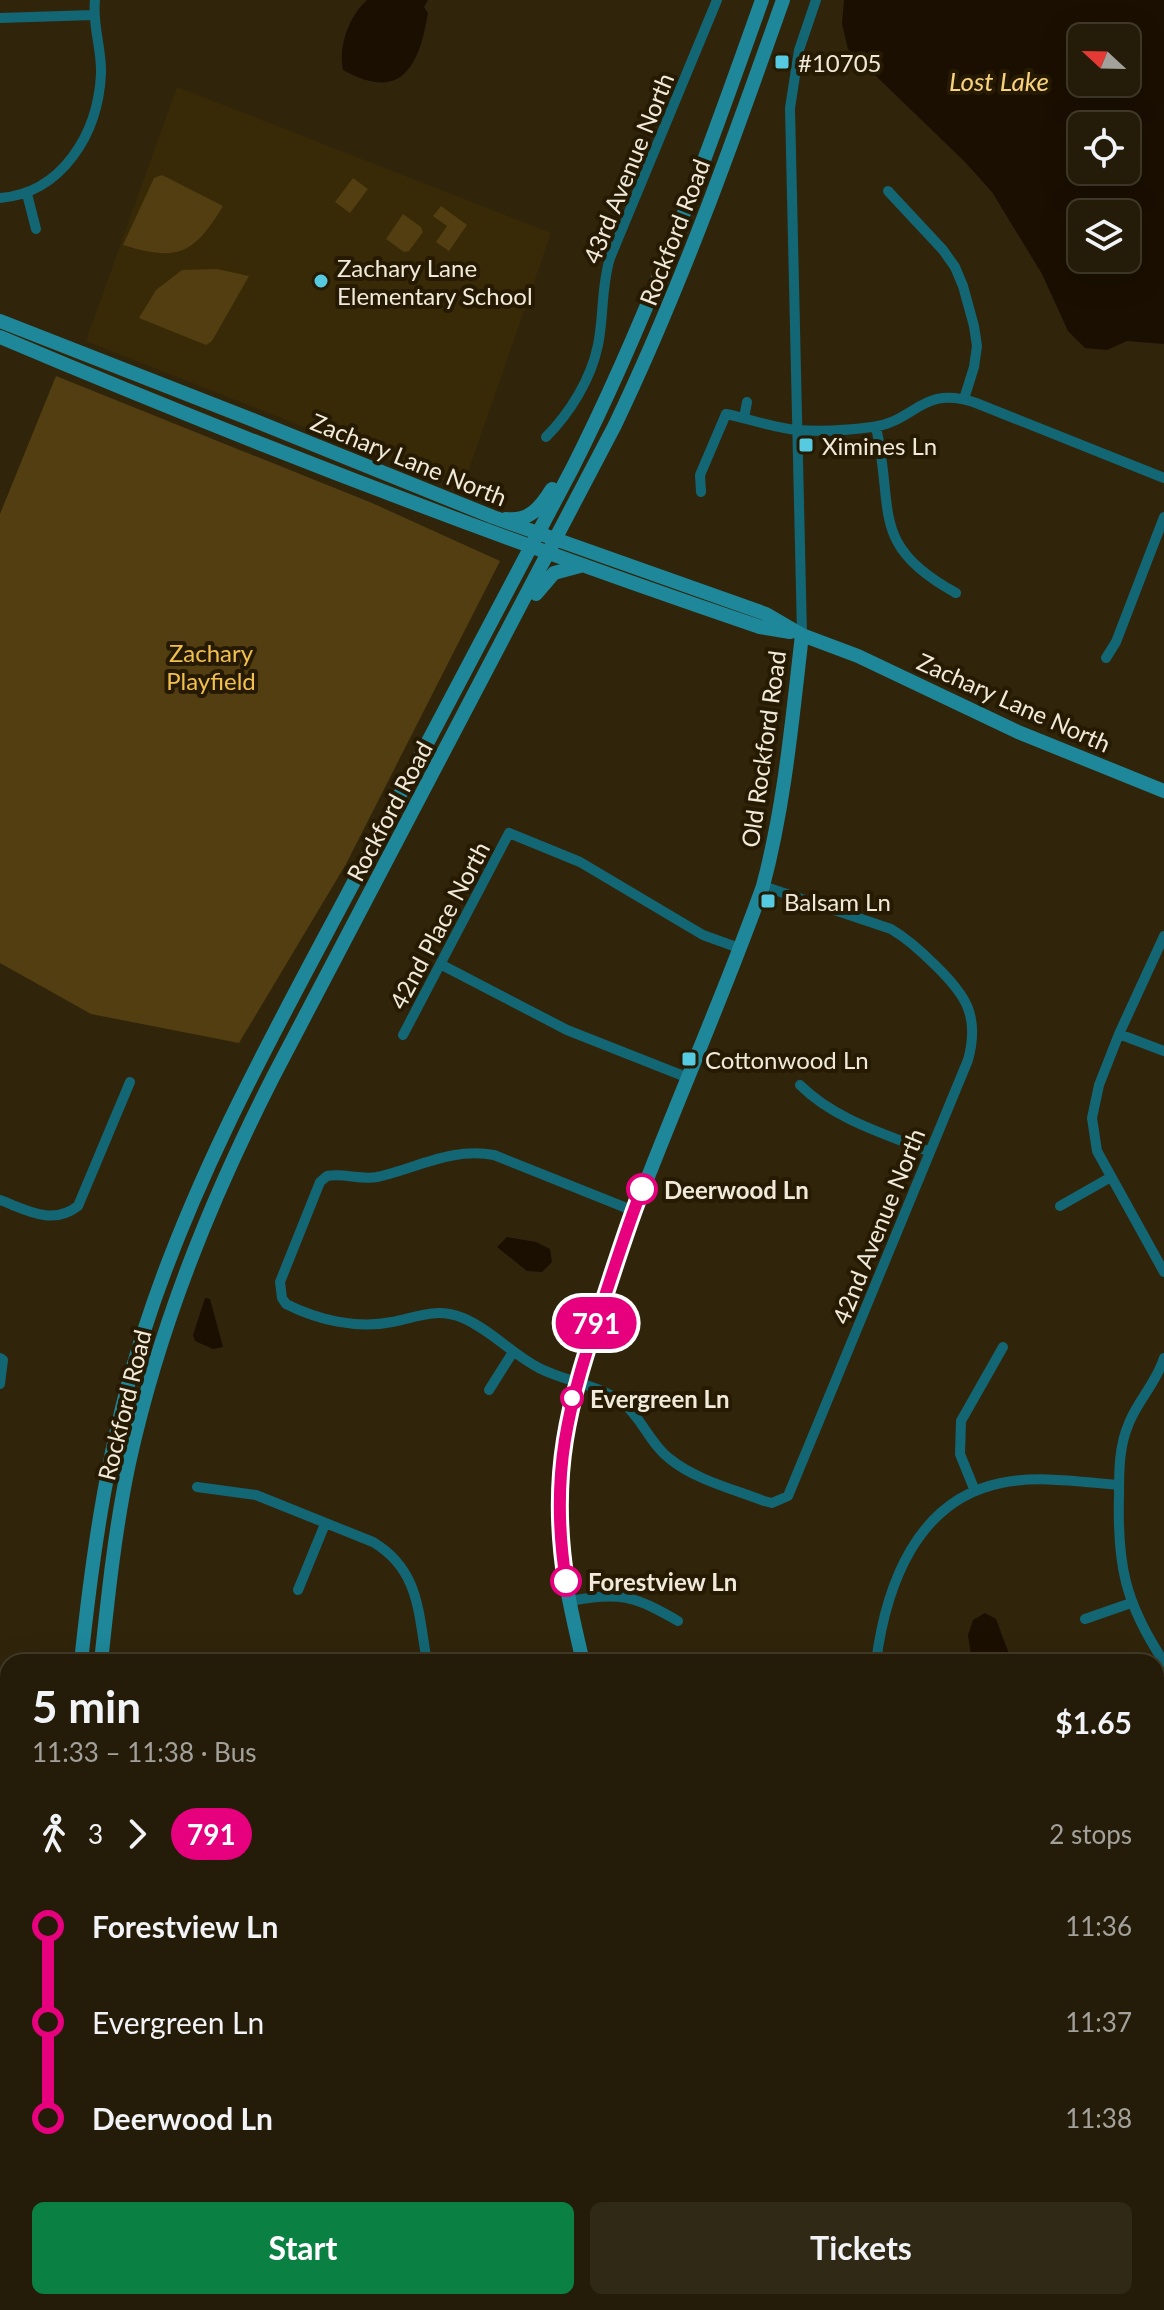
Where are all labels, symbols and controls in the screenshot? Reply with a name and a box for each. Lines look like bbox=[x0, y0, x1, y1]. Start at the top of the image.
north arrow bbox=[1068, 24, 1140, 96]
map controls bbox=[1068, 24, 1140, 272]
place label: #10705 bbox=[798, 48, 882, 77]
marker: #10705 bbox=[773, 53, 791, 71]
water label: Lost Lake bbox=[949, 65, 1049, 97]
street label: 43rd Avenue North bbox=[577, 69, 679, 267]
button: locate bbox=[1068, 112, 1140, 184]
street label: Rockford Road bbox=[633, 155, 715, 309]
button: layers bbox=[1068, 200, 1140, 272]
place label: Zachary Lane Elementary School bbox=[337, 253, 533, 310]
marker: Zachary Lane Elementary School bbox=[312, 272, 330, 290]
street label: Zachary Lane North bbox=[307, 407, 511, 511]
place label: Ximines Ln bbox=[822, 431, 937, 460]
marker: Ximines Ln bbox=[797, 436, 815, 454]
park label: Zachary Playfield bbox=[166, 638, 256, 695]
street label: Zachary Lane North bbox=[913, 646, 1115, 758]
street label: Old Rockford Road bbox=[735, 649, 791, 849]
street label: Rockford Road bbox=[340, 736, 438, 886]
street label: 42nd Place North bbox=[383, 836, 495, 1014]
place label: Balsam Ln bbox=[784, 887, 891, 916]
marker: Balsam Ln bbox=[759, 892, 777, 910]
place label: Cottonwood Ln bbox=[705, 1045, 869, 1074]
marker: Cottonwood Ln bbox=[680, 1050, 698, 1068]
street label: 42nd Avenue North bbox=[826, 1124, 930, 1328]
marker: Deerwood Ln bbox=[627, 1174, 657, 1204]
place label: Deerwood Ln bbox=[664, 1175, 809, 1204]
line badge: 791 bbox=[550, 1297, 642, 1349]
text: 791 bbox=[572, 1306, 620, 1340]
street label: Rockford Road bbox=[91, 1327, 157, 1483]
place label: Evergreen Ln bbox=[590, 1384, 730, 1413]
marker: Evergreen Ln bbox=[561, 1387, 583, 1409]
marker: Forestview Ln bbox=[551, 1566, 581, 1596]
place label: Forestview Ln bbox=[588, 1567, 737, 1596]
text: 5 min bbox=[32, 1680, 141, 1732]
text: $1.65 bbox=[1055, 1704, 1132, 1740]
text: 11:33 – 11:38 · Bus bbox=[32, 1736, 256, 1768]
icon: walk bbox=[32, 1812, 76, 1856]
icon: forward bbox=[115, 1812, 159, 1856]
text: 791 bbox=[187, 1817, 236, 1851]
text: 3 bbox=[88, 1818, 103, 1850]
text: 2 stops bbox=[1049, 1818, 1132, 1850]
text: Forestview Ln bbox=[92, 1908, 279, 1944]
text: 11:36 bbox=[1065, 1910, 1132, 1942]
text: Evergreen Ln bbox=[92, 2004, 264, 2040]
text: 11:37 bbox=[1065, 2006, 1132, 2038]
text: Deerwood Ln bbox=[92, 2100, 273, 2136]
text: 11:38 bbox=[1065, 2102, 1132, 2134]
button: Start bbox=[32, 2202, 574, 2294]
button: Tickets bbox=[590, 2202, 1132, 2294]

